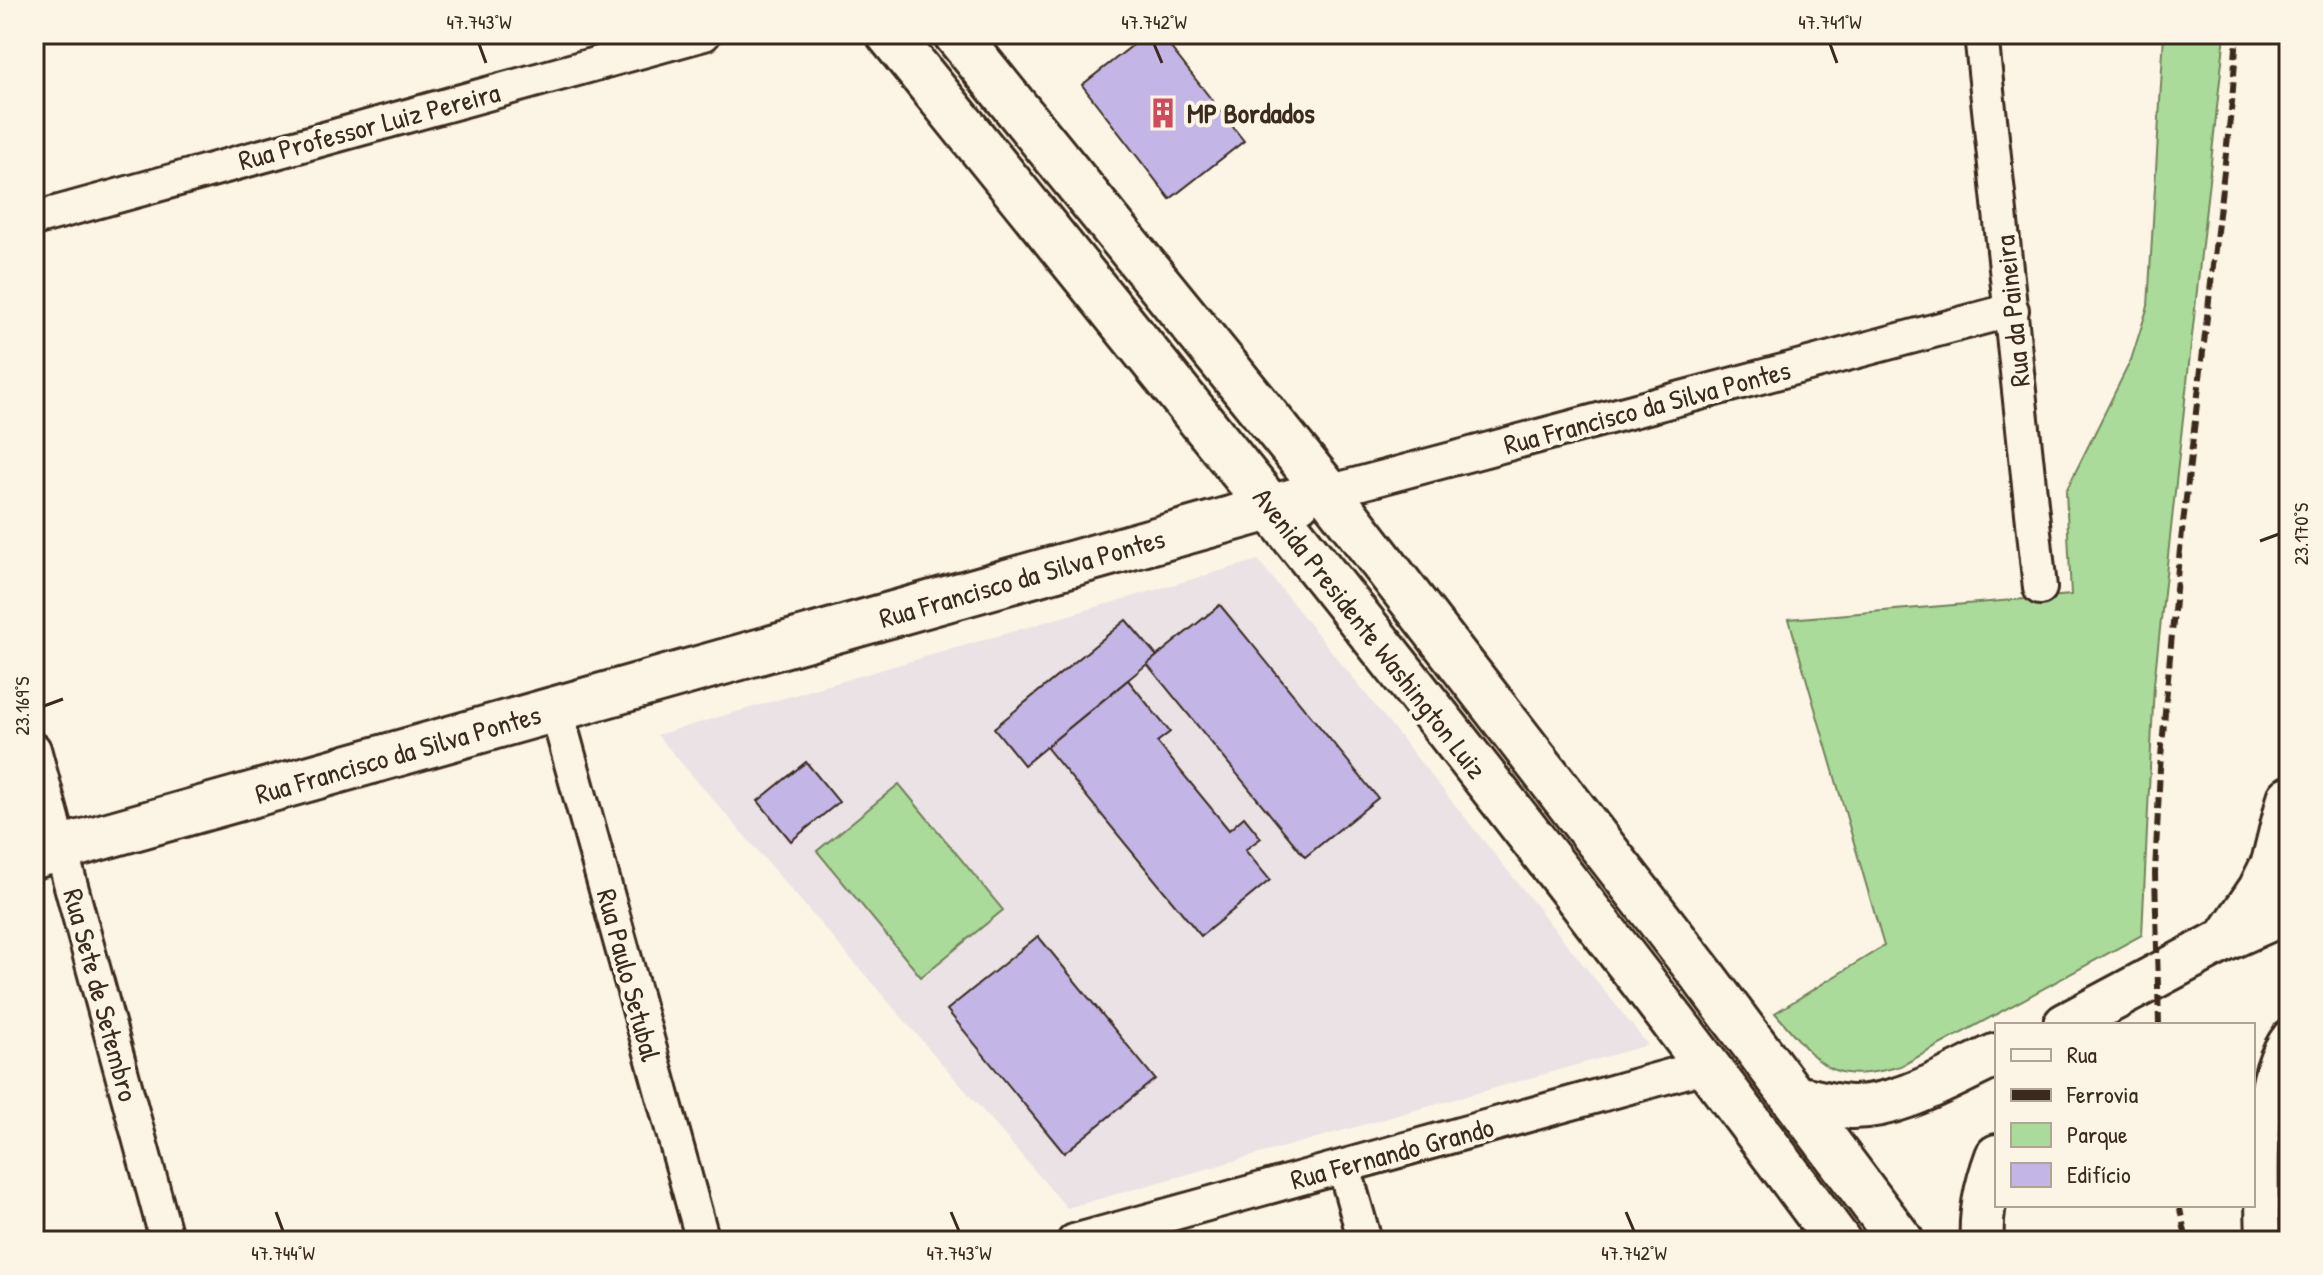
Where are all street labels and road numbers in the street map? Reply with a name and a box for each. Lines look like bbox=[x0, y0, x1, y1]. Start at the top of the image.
street label: Rua Professor Luiz Pereira bbox=[234, 73, 504, 179]
street label: Rua da Paineira bbox=[1985, 233, 2039, 389]
street label: Rua Francisco da Silva Pontes bbox=[1499, 350, 1795, 464]
street label: Avenida Presidente Washington Luiz bbox=[1244, 480, 1496, 786]
street label: Rua Francisco da Silva Pontes bbox=[875, 519, 1169, 637]
street label: Rua Francisco da Silva Pontes bbox=[251, 695, 545, 813]
street label: Rua Sete de Setembro bbox=[54, 885, 148, 1105]
street label: Rua Paulo Setubal bbox=[588, 885, 670, 1066]
street label: Rua Fernando Grando bbox=[1286, 1108, 1498, 1198]

